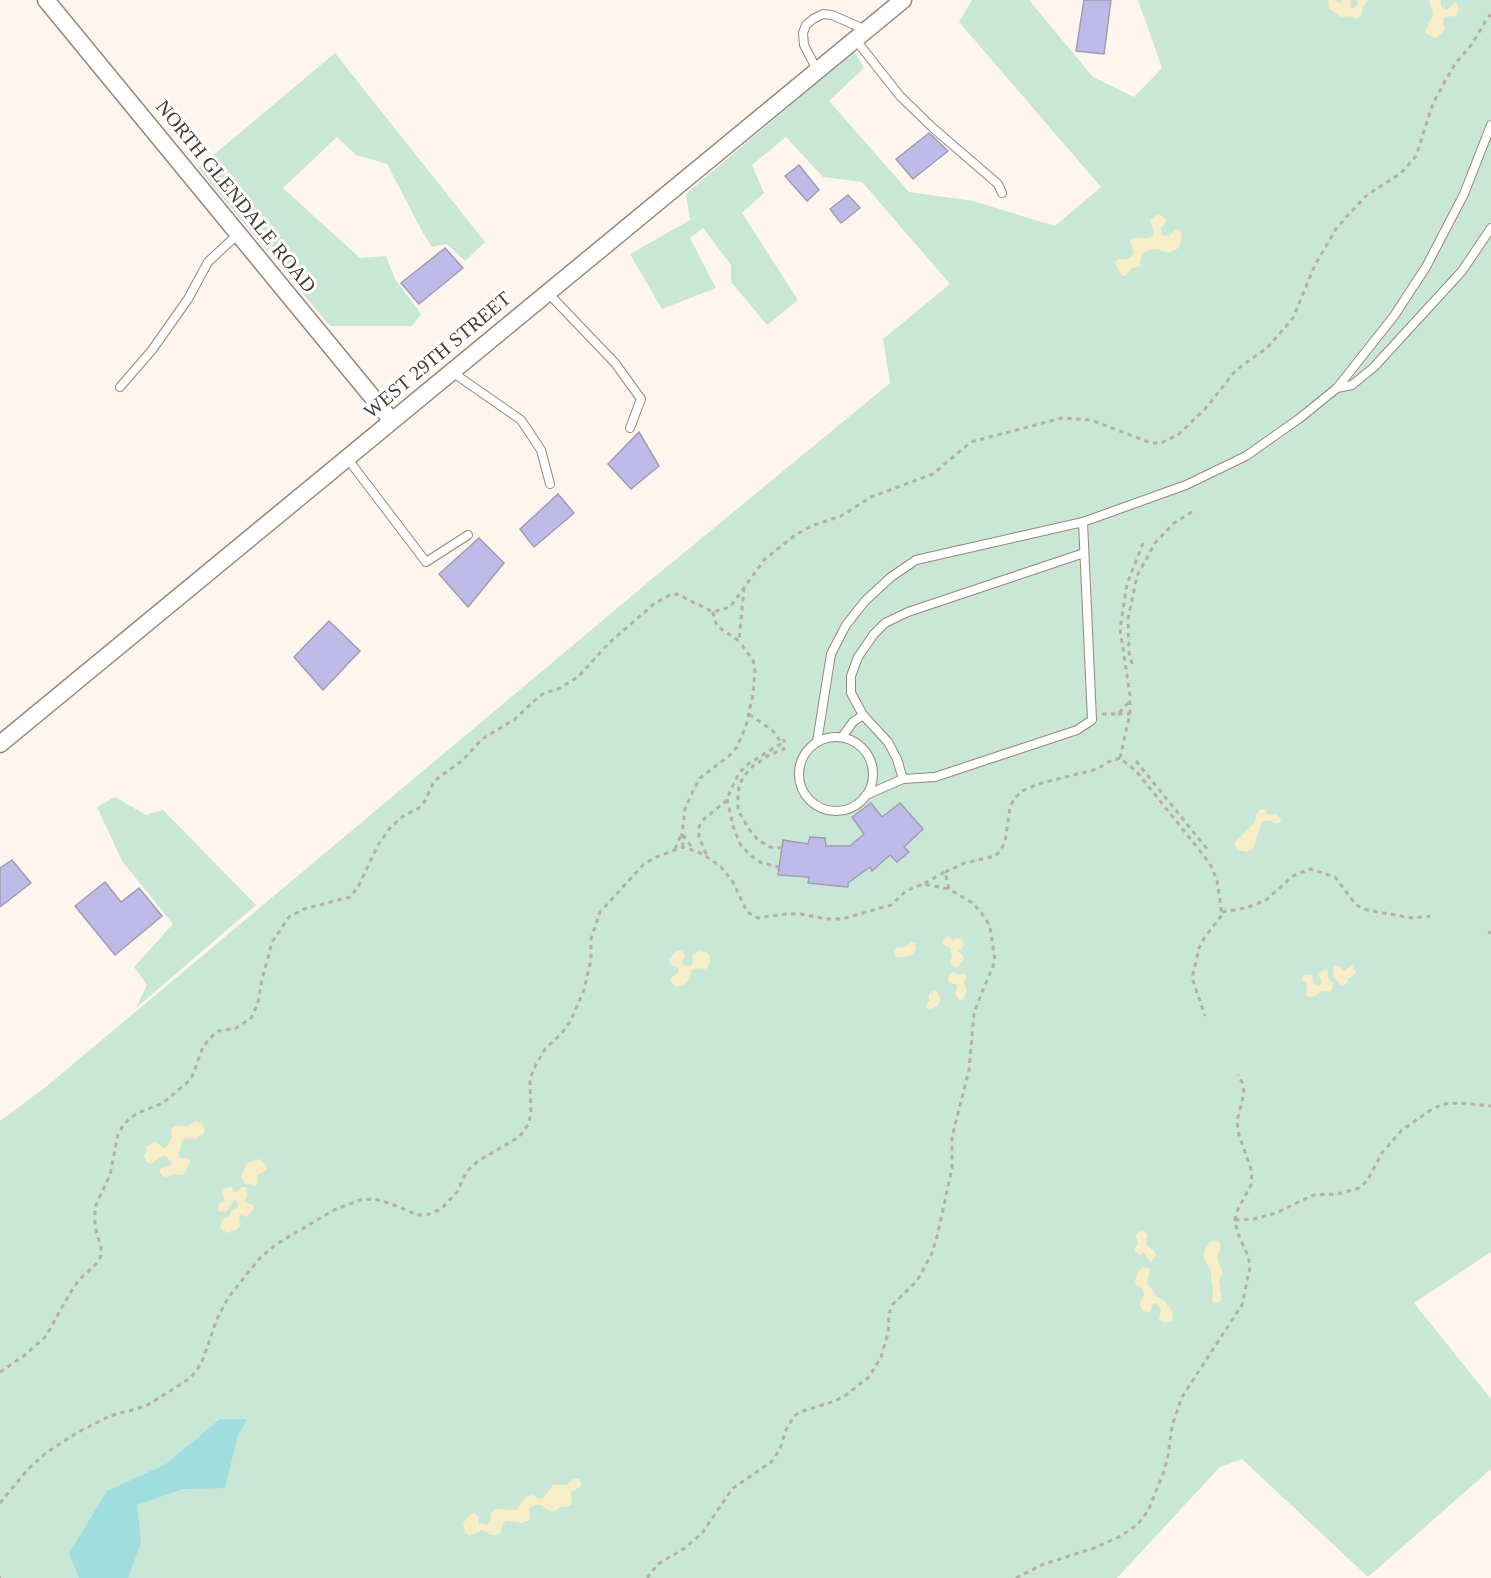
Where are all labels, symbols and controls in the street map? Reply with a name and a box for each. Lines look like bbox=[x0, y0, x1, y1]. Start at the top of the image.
street label: NORTH GLENDALE ROAD bbox=[150, 96, 320, 298]
street label: WEST 29TH STREET bbox=[360, 288, 516, 424]

